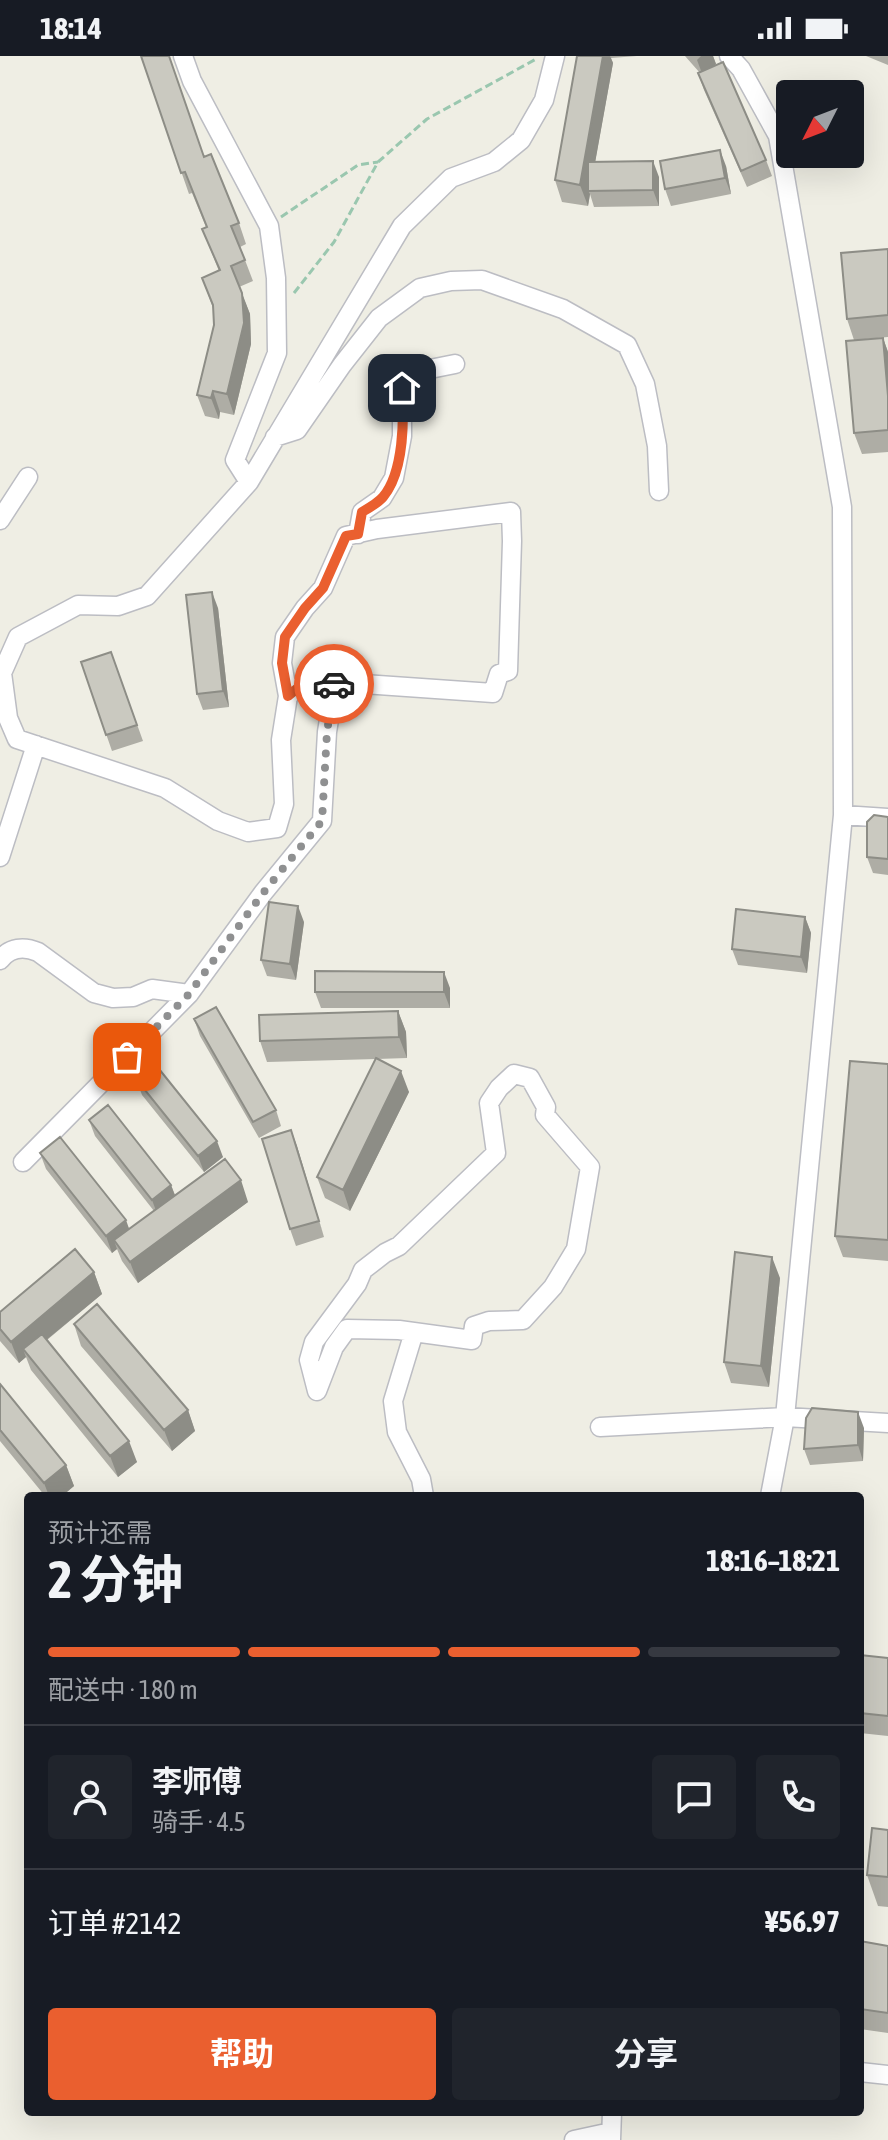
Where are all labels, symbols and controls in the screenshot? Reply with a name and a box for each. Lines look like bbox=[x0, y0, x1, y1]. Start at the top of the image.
text: 18:14 bbox=[40, 11, 102, 45]
north arrow bbox=[776, 80, 864, 168]
map controls bbox=[776, 80, 864, 168]
pin bbox=[368, 354, 436, 422]
icon: home bbox=[380, 366, 424, 410]
courier bbox=[294, 644, 374, 724]
icon: car bbox=[312, 662, 356, 706]
pin bbox=[93, 1023, 161, 1091]
icon: bag bbox=[105, 1035, 149, 1079]
text: 预计还需 bbox=[48, 1518, 152, 1548]
text: 18:16–18:21 bbox=[706, 1543, 840, 1577]
text: 2 分钟 bbox=[48, 1549, 184, 1609]
text: 配送中 · 180 m bbox=[48, 1675, 198, 1705]
button: person bbox=[48, 1755, 132, 1839]
button: chat bbox=[652, 1755, 736, 1839]
button: phone bbox=[756, 1755, 840, 1839]
text: 李师傅 bbox=[152, 1764, 242, 1798]
text: 骑手 · 4.5 bbox=[152, 1807, 246, 1837]
text: ¥56.97 bbox=[765, 1904, 840, 1938]
text: 订单 #2142 bbox=[48, 1906, 182, 1940]
button: 帮助 bbox=[48, 2008, 436, 2100]
button: 分享 bbox=[452, 2008, 840, 2100]

